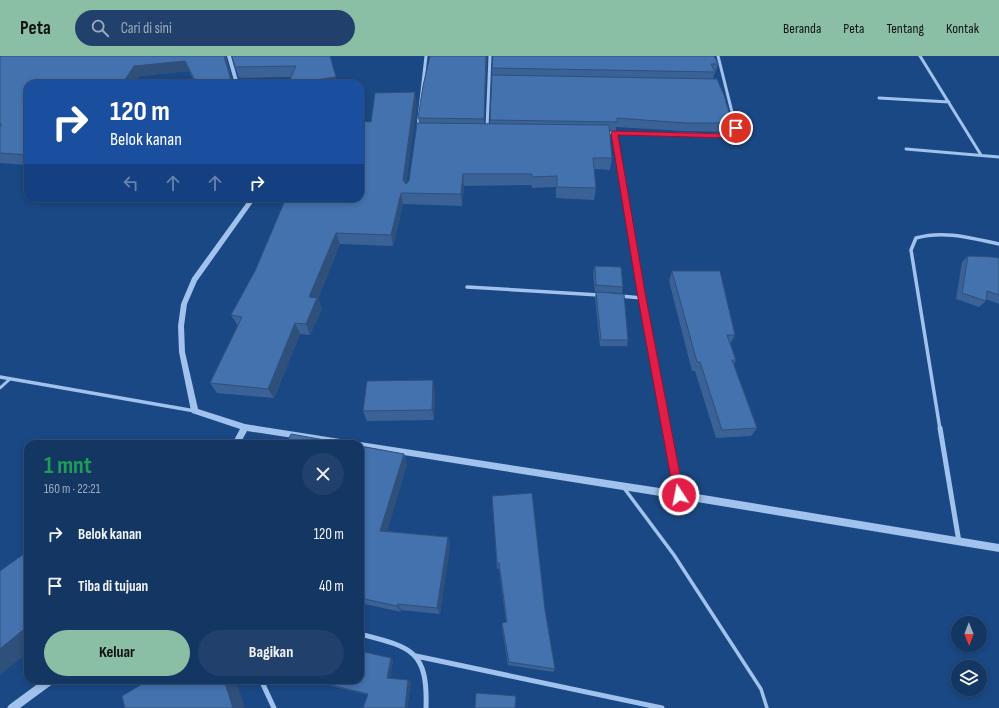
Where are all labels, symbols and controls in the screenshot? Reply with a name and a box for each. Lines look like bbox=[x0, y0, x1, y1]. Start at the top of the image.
search box bbox=[75, 10, 355, 46]
text: Peta bbox=[20, 17, 51, 40]
icon: search bbox=[89, 17, 111, 39]
text: Cari di sini bbox=[121, 19, 172, 38]
text: Beranda bbox=[783, 20, 821, 37]
text: Peta bbox=[843, 20, 864, 37]
text: Tentang bbox=[886, 20, 924, 37]
text: Kontak bbox=[946, 20, 979, 37]
text: 120 m bbox=[110, 95, 170, 128]
icon: right bbox=[44, 96, 96, 148]
pin bbox=[719, 111, 753, 145]
icon: arrive bbox=[725, 117, 747, 139]
text: Belok kanan bbox=[110, 129, 182, 150]
icon: left bbox=[120, 172, 142, 194]
icon: ahead bbox=[162, 172, 184, 194]
icon: ahead bbox=[204, 172, 226, 194]
icon: right bbox=[246, 172, 268, 194]
text: 1 mnt bbox=[44, 451, 92, 480]
button: close bbox=[302, 453, 344, 495]
position arrow bbox=[658, 474, 700, 516]
text: 160 m · 22:21 bbox=[44, 481, 100, 497]
icon: right bbox=[44, 523, 66, 545]
text: Belok kanan bbox=[78, 525, 142, 544]
text: 120 m bbox=[314, 525, 344, 544]
icon: arrive bbox=[44, 575, 66, 597]
text: Tiba di tujuan bbox=[78, 577, 148, 596]
text: 40 m bbox=[319, 577, 344, 596]
north arrow bbox=[951, 616, 987, 652]
map controls bbox=[951, 616, 987, 696]
button: Keluar bbox=[44, 630, 190, 676]
button: Bagikan bbox=[198, 630, 344, 676]
button: layers bbox=[951, 660, 987, 696]

